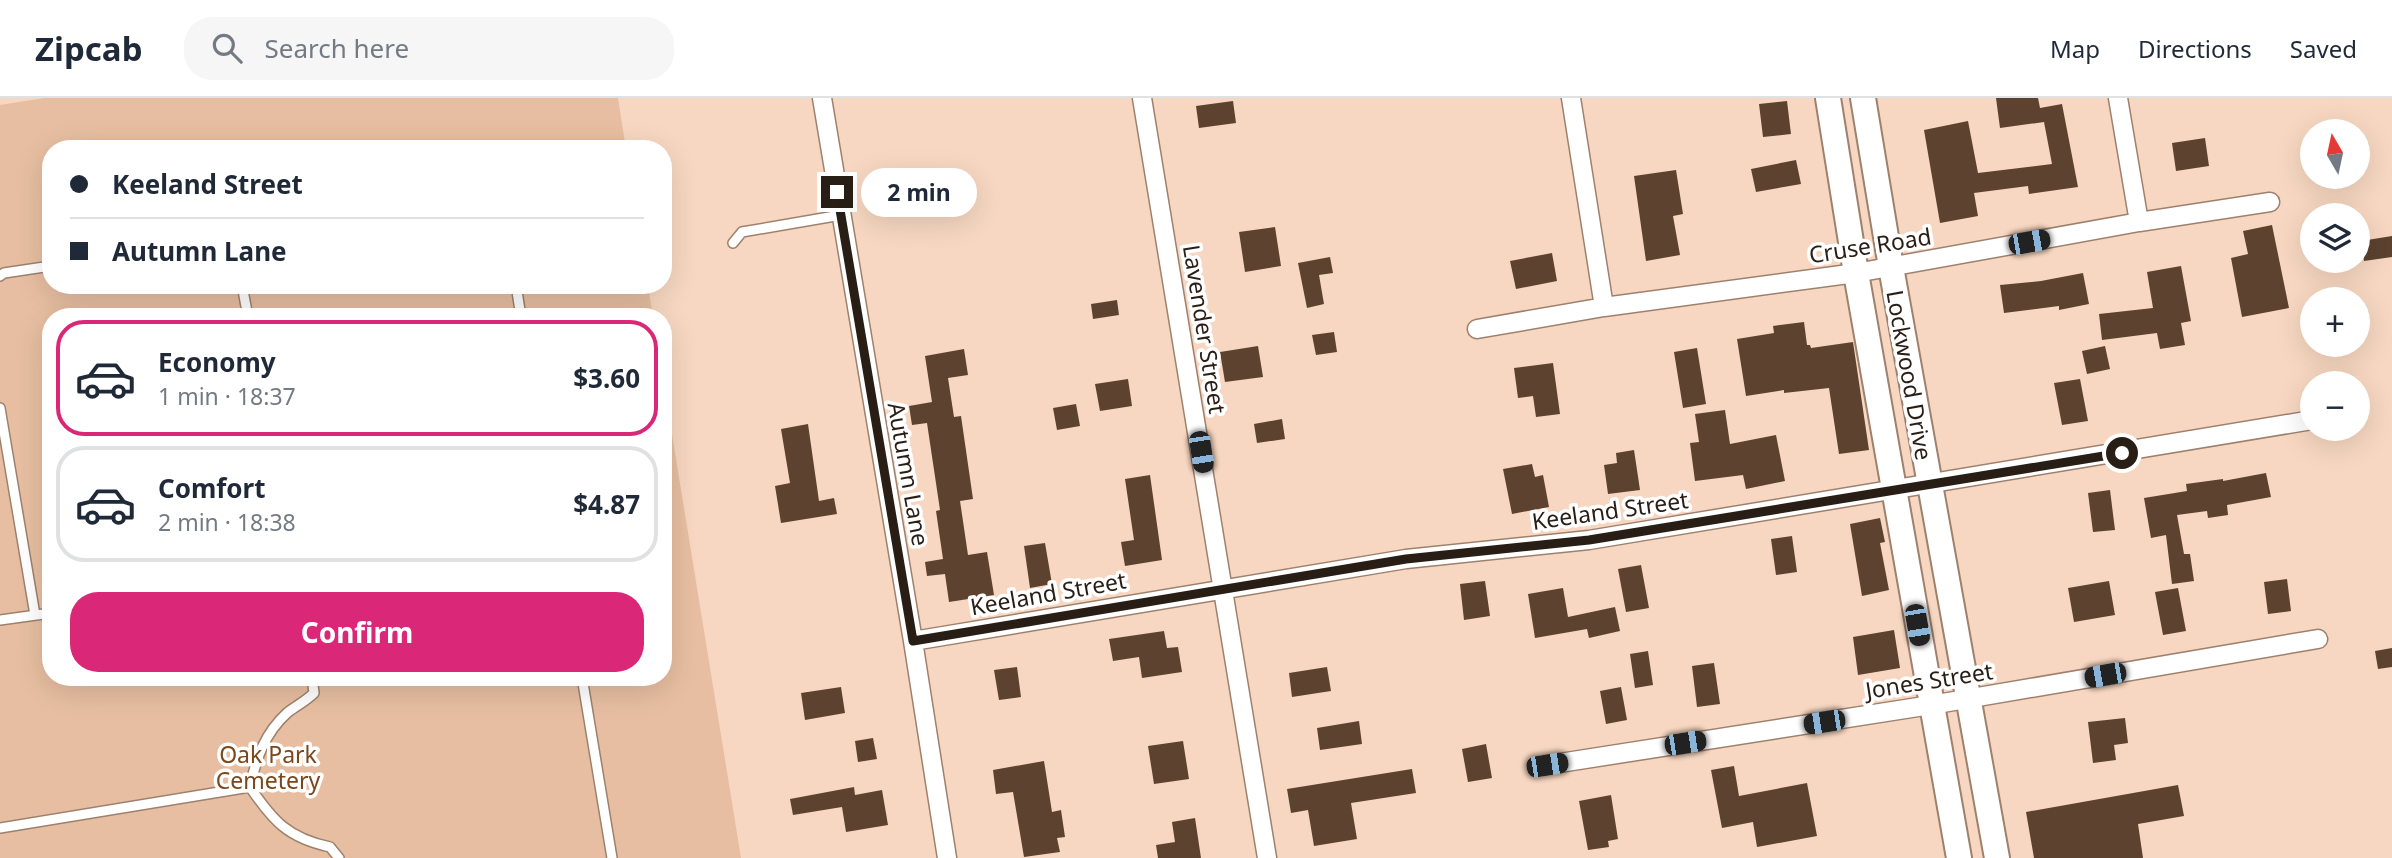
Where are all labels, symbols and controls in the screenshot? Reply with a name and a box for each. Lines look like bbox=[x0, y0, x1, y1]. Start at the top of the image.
search box bbox=[184, 17, 674, 80]
text: Zipcab bbox=[35, 26, 142, 71]
icon: search bbox=[208, 29, 246, 67]
text: Search here bbox=[264, 30, 409, 66]
text: Map bbox=[2050, 32, 2100, 65]
text: Directions bbox=[2138, 32, 2252, 65]
text: Saved bbox=[2290, 32, 2357, 65]
north arrow bbox=[2300, 119, 2370, 189]
map controls bbox=[2300, 119, 2370, 441]
text: Keeland Street bbox=[112, 166, 303, 202]
callout: 2 min bbox=[862, 168, 977, 217]
route end bbox=[821, 176, 853, 208]
text: 2 min bbox=[887, 176, 951, 208]
button: layers bbox=[2300, 203, 2370, 273]
street label: Cruse Road bbox=[1807, 220, 1933, 270]
car bbox=[2007, 228, 2052, 256]
text: Autumn Lane bbox=[112, 233, 287, 269]
street label: Lavender Street bbox=[1176, 242, 1234, 416]
street label: Lockwood Drive bbox=[1879, 287, 1941, 463]
button: + bbox=[2300, 287, 2370, 357]
text: Economy bbox=[158, 344, 276, 380]
icon: car bbox=[74, 347, 137, 410]
text: $3.60 bbox=[573, 360, 640, 396]
button: − bbox=[2300, 371, 2370, 441]
text: 1 min · 18:37 bbox=[158, 380, 296, 412]
street label: Autumn Lane bbox=[881, 400, 937, 548]
car bbox=[1188, 430, 1215, 474]
route start bbox=[2106, 437, 2138, 469]
text: Comfort bbox=[158, 470, 266, 506]
icon: car bbox=[74, 473, 137, 536]
street label: Keeland Street bbox=[1530, 483, 1690, 537]
text: $4.87 bbox=[573, 486, 640, 522]
text: 2 min · 18:38 bbox=[158, 506, 296, 538]
street label: Keeland Street bbox=[968, 564, 1128, 622]
button: Confirm bbox=[70, 592, 644, 672]
car bbox=[1904, 602, 1931, 648]
street label: Jones Street bbox=[1861, 654, 1995, 706]
car bbox=[2083, 661, 2128, 689]
car bbox=[1802, 708, 1847, 736]
car bbox=[1663, 729, 1708, 757]
park label: Oak Park Cemetery bbox=[216, 738, 321, 796]
car bbox=[1525, 751, 1570, 779]

